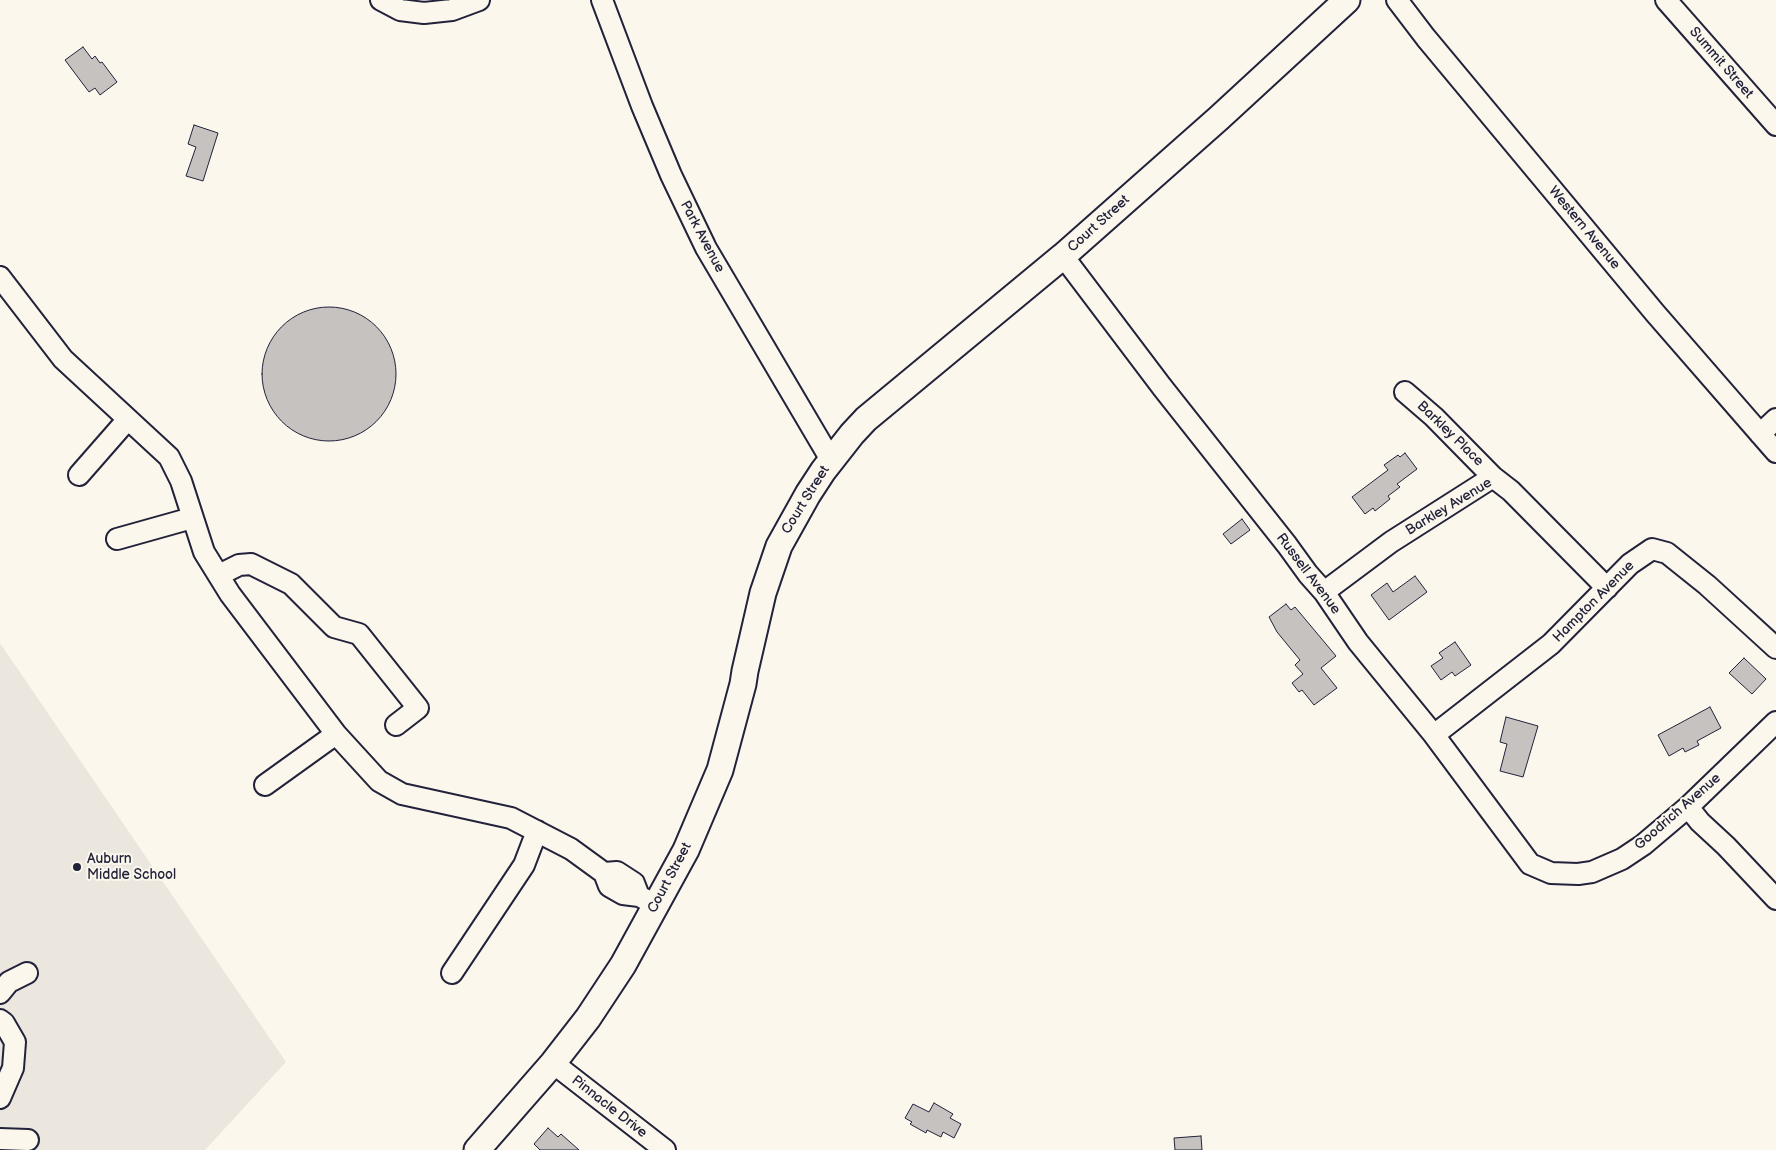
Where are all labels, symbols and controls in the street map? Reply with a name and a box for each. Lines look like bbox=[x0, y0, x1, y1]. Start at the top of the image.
street label: Summit Street bbox=[1685, 24, 1757, 102]
street label: Western Avenue bbox=[1544, 183, 1624, 273]
street label: Court Street bbox=[1065, 192, 1133, 256]
street label: Park Avenue bbox=[676, 198, 728, 276]
street label: Barkley Place bbox=[1413, 398, 1487, 470]
street label: Court Street bbox=[778, 463, 834, 537]
street label: Barkley Avenue bbox=[1403, 475, 1495, 539]
street label: Russell Avenue bbox=[1272, 530, 1344, 618]
street label: Hampton Avenue bbox=[1550, 558, 1638, 646]
street label: Goodrich Avenue bbox=[1631, 770, 1725, 854]
street label: Court Street bbox=[644, 840, 696, 916]
place label: Auburn Middle School bbox=[87, 851, 176, 884]
marker: Auburn Middle School bbox=[71, 861, 83, 873]
street label: Pinnacle Drive bbox=[568, 1072, 650, 1142]

